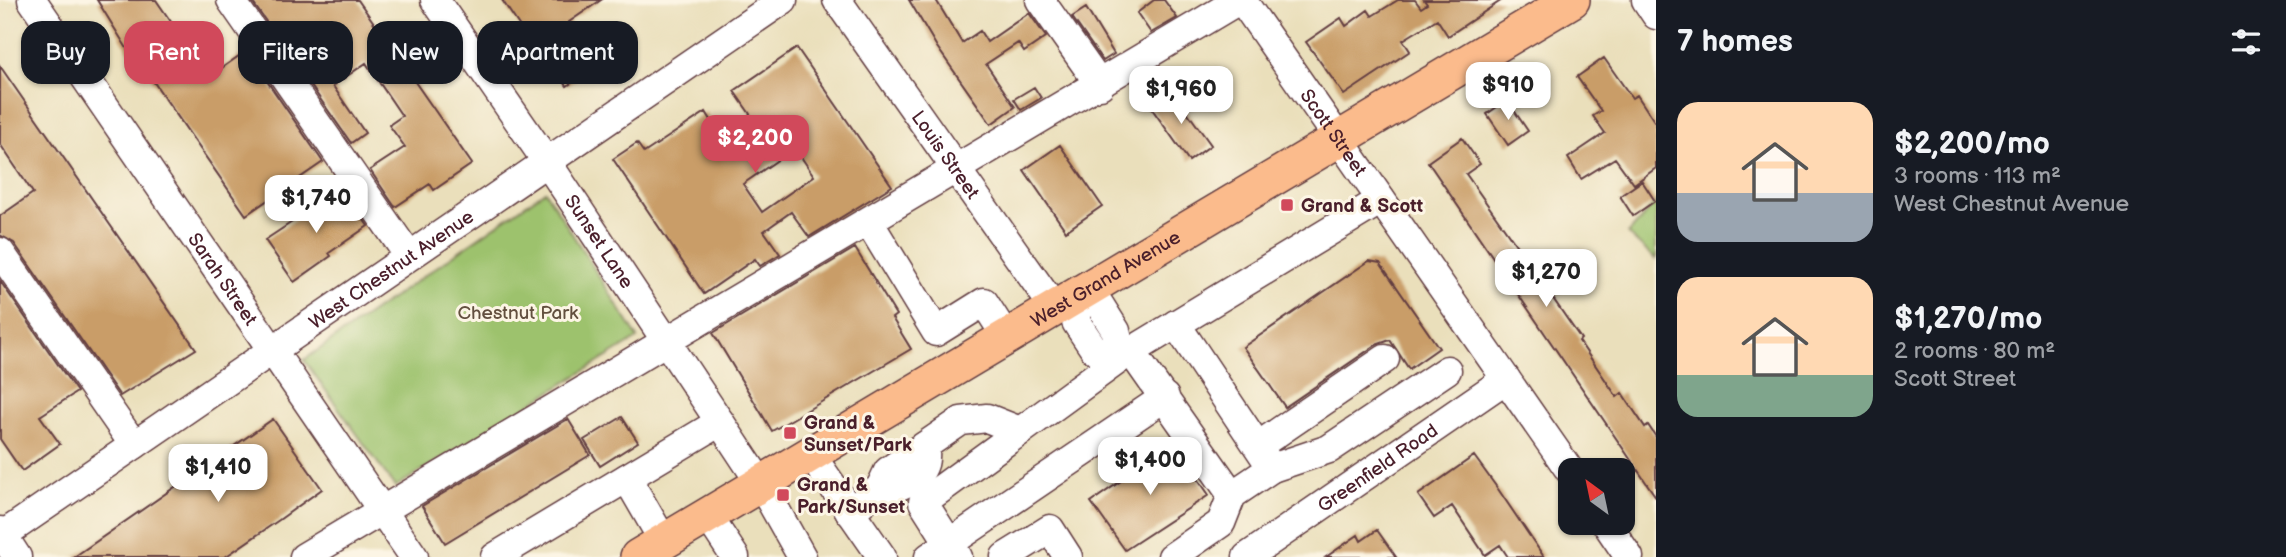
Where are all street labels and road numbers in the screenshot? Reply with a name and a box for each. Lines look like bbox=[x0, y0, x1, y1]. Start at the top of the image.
street label: Scott Street bbox=[1295, 85, 1371, 181]
street label: Louis Street bbox=[906, 107, 984, 204]
street label: Sunset Lane bbox=[559, 191, 638, 293]
street label: West Chestnut Avenue bbox=[305, 206, 478, 335]
street label: West Grand Avenue bbox=[1027, 226, 1185, 333]
street label: Sarah Street bbox=[182, 229, 262, 330]
street label: Greenfield Road bbox=[1314, 419, 1443, 518]

